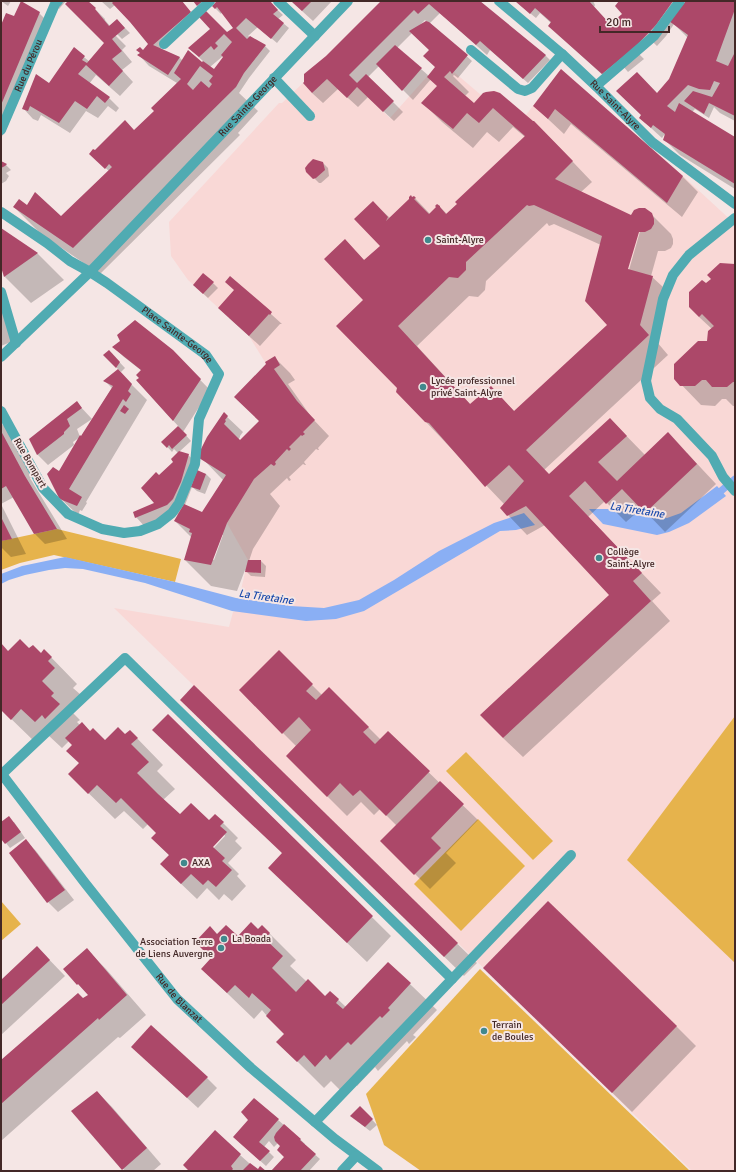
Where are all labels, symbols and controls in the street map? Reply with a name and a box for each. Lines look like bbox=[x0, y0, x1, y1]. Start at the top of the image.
scale bar bbox=[600, 8, 669, 34]
text: 20 m bbox=[606, 15, 631, 30]
street label: Rue du Pérou bbox=[12, 38, 45, 94]
street label: Rue Sainte-George bbox=[216, 73, 280, 139]
street label: Rue Saint-Alyre bbox=[587, 77, 643, 133]
place label: Saint-Alyre bbox=[436, 234, 484, 246]
marker: Saint-Alyre bbox=[423, 235, 433, 245]
street label: Place Sainte-George bbox=[139, 304, 216, 365]
place label: Lycée professionnel privé Saint-Alyre bbox=[431, 375, 515, 399]
marker: Lycée professionnel privé Saint-Alyre bbox=[418, 382, 428, 392]
street label: Rue Bompart bbox=[11, 436, 49, 490]
water label: La Tiretaine bbox=[609, 499, 666, 521]
place label: Collège Saint-Alyre bbox=[607, 546, 655, 570]
marker: Collège Saint-Alyre bbox=[594, 553, 604, 563]
water label: La Tiretaine bbox=[238, 587, 295, 607]
place label: AXA bbox=[192, 857, 210, 869]
marker: AXA bbox=[179, 858, 189, 868]
place label: La Boada bbox=[232, 933, 271, 945]
marker: La Boada bbox=[219, 934, 229, 944]
place label: Association Terre de Liens Auvergne bbox=[135, 936, 213, 960]
marker: Association Terre de Liens Auvergne bbox=[216, 943, 226, 953]
street label: Rue de Blanzat bbox=[153, 971, 205, 1026]
place label: Terrain de Boules bbox=[492, 1019, 534, 1043]
marker: Terrain de Boules bbox=[479, 1026, 489, 1036]

